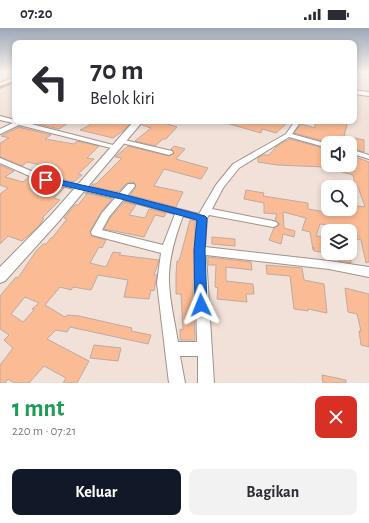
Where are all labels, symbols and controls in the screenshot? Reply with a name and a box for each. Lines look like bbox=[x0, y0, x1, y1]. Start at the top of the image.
text: 07:20 bbox=[20, 6, 53, 21]
icon: left bbox=[24, 56, 76, 108]
text: 70 m bbox=[90, 57, 144, 85]
text: Belok kiri bbox=[90, 90, 155, 108]
map controls bbox=[321, 136, 357, 260]
button: sound bbox=[321, 136, 357, 172]
pin bbox=[29, 163, 63, 197]
icon: arrive bbox=[35, 169, 57, 191]
button: search bbox=[321, 180, 357, 216]
button: layers bbox=[321, 224, 357, 260]
position arrow bbox=[180, 284, 222, 326]
button: close bbox=[315, 396, 357, 438]
text: 1 mnt bbox=[12, 397, 64, 421]
text: 220 m · 07:21 bbox=[12, 425, 76, 438]
button: Keluar bbox=[12, 469, 181, 515]
button: Bagikan bbox=[189, 469, 357, 515]

